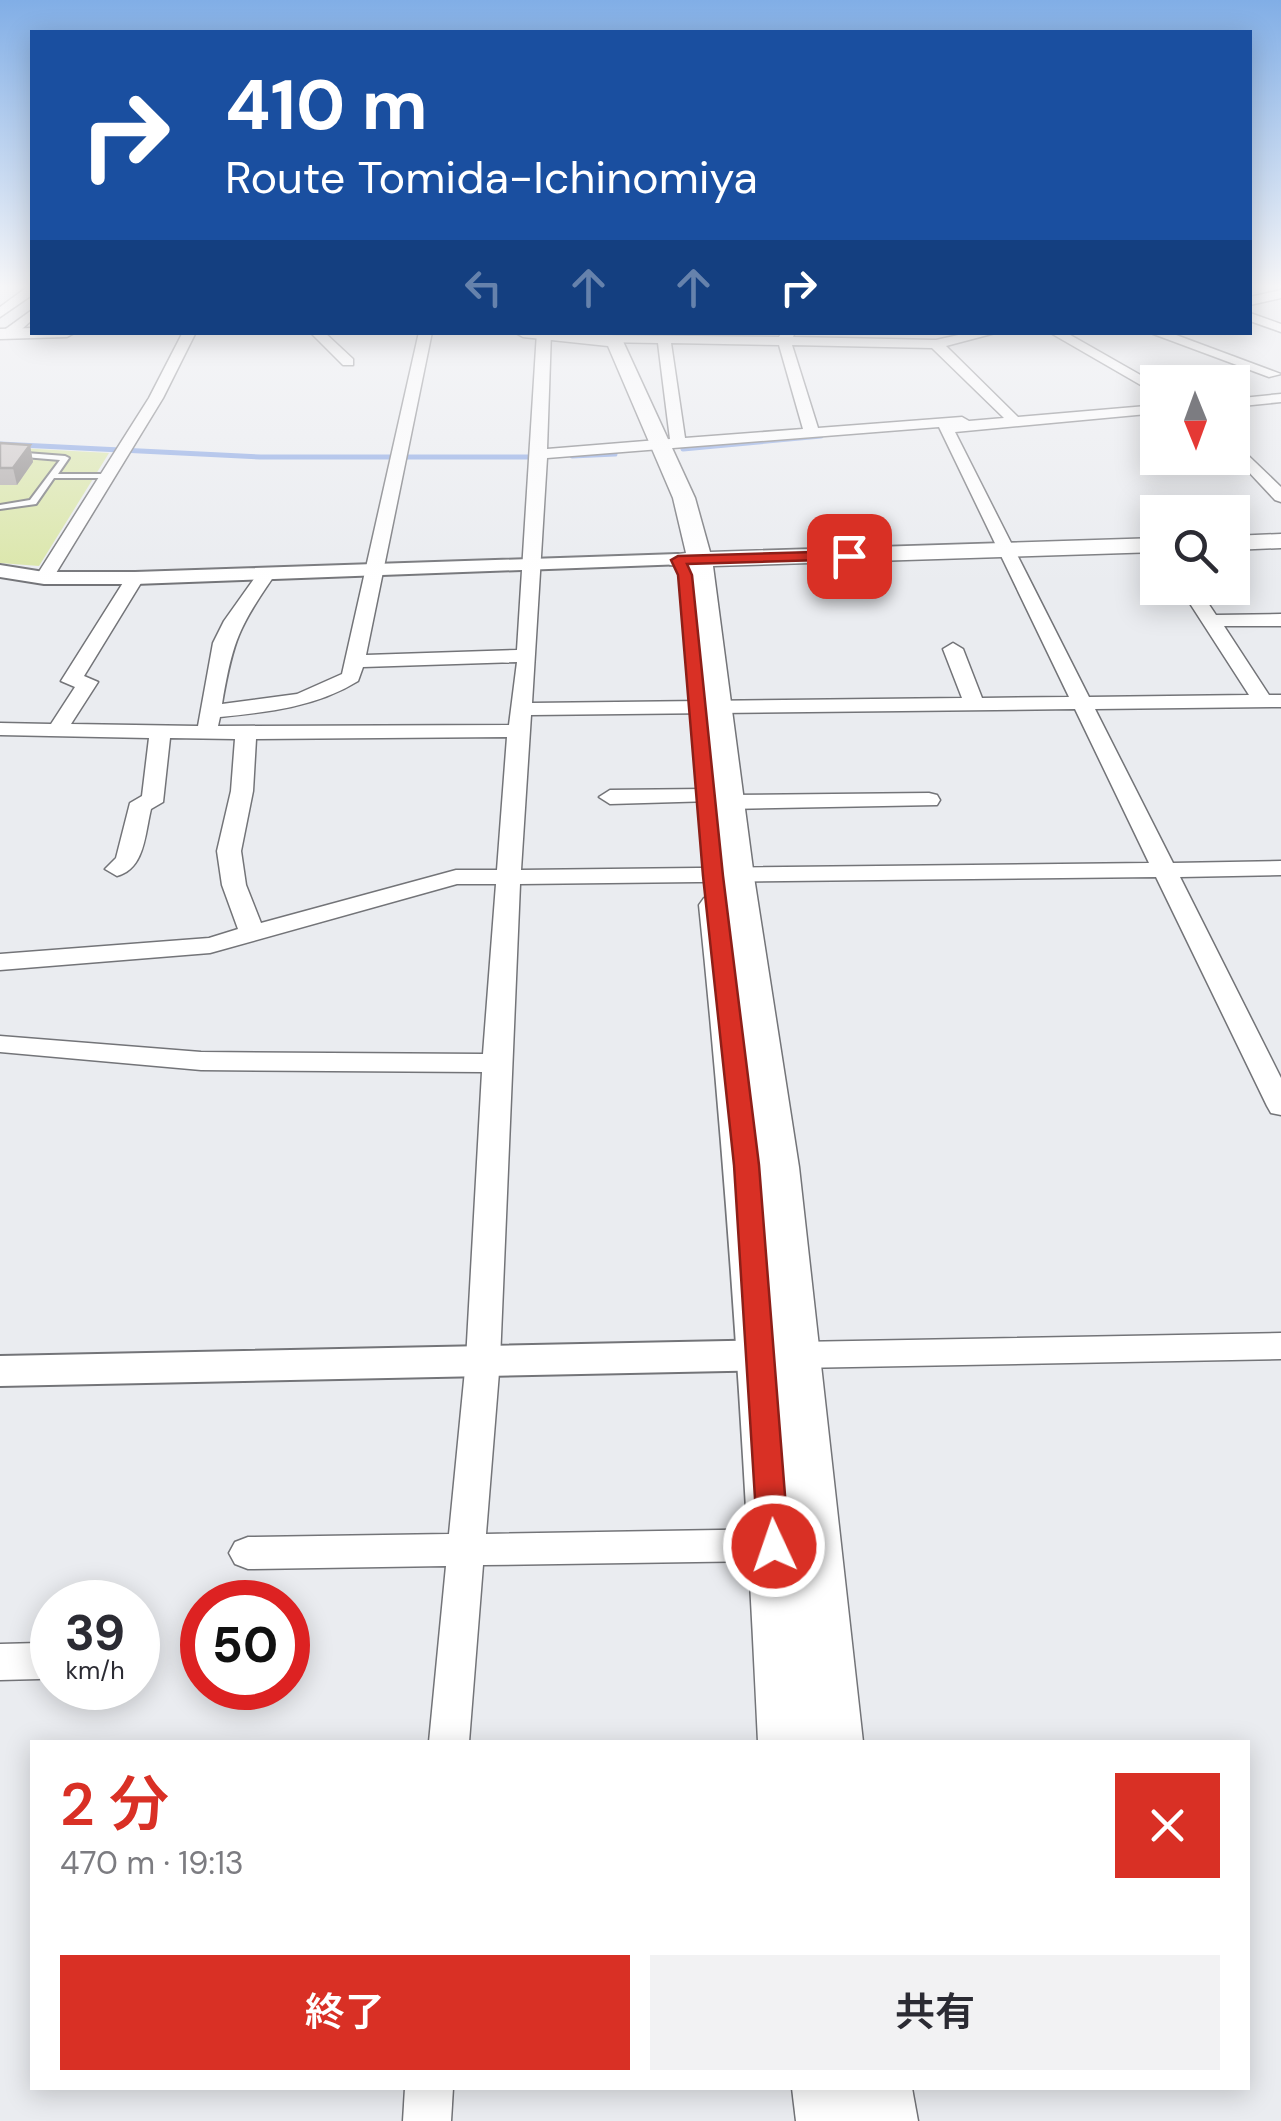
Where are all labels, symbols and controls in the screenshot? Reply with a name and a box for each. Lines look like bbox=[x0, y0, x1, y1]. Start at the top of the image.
text: 410 m bbox=[225, 60, 428, 151]
icon: right bbox=[60, 70, 190, 200]
text: Route Tomida-Ichinomiya bbox=[225, 148, 758, 207]
icon: left bbox=[456, 260, 511, 315]
icon: ahead bbox=[561, 260, 616, 315]
icon: ahead bbox=[666, 260, 721, 315]
icon: right bbox=[771, 260, 826, 315]
north arrow bbox=[1140, 365, 1250, 475]
map controls bbox=[1140, 365, 1250, 605]
button: search bbox=[1140, 495, 1250, 605]
pin bbox=[807, 514, 892, 599]
icon: arrive bbox=[822, 529, 877, 584]
position arrow bbox=[722, 1494, 826, 1598]
speed limit sign: 50 bbox=[180, 1580, 310, 1710]
text: 39 bbox=[65, 1600, 125, 1666]
text: km/h bbox=[65, 1654, 125, 1687]
text: 2 分 bbox=[60, 1765, 169, 1844]
button: close bbox=[1115, 1773, 1220, 1878]
text: 470 m · 19:13 bbox=[60, 1842, 244, 1884]
button: 終了 bbox=[60, 1955, 630, 2070]
button: 共有 bbox=[650, 1955, 1220, 2070]

